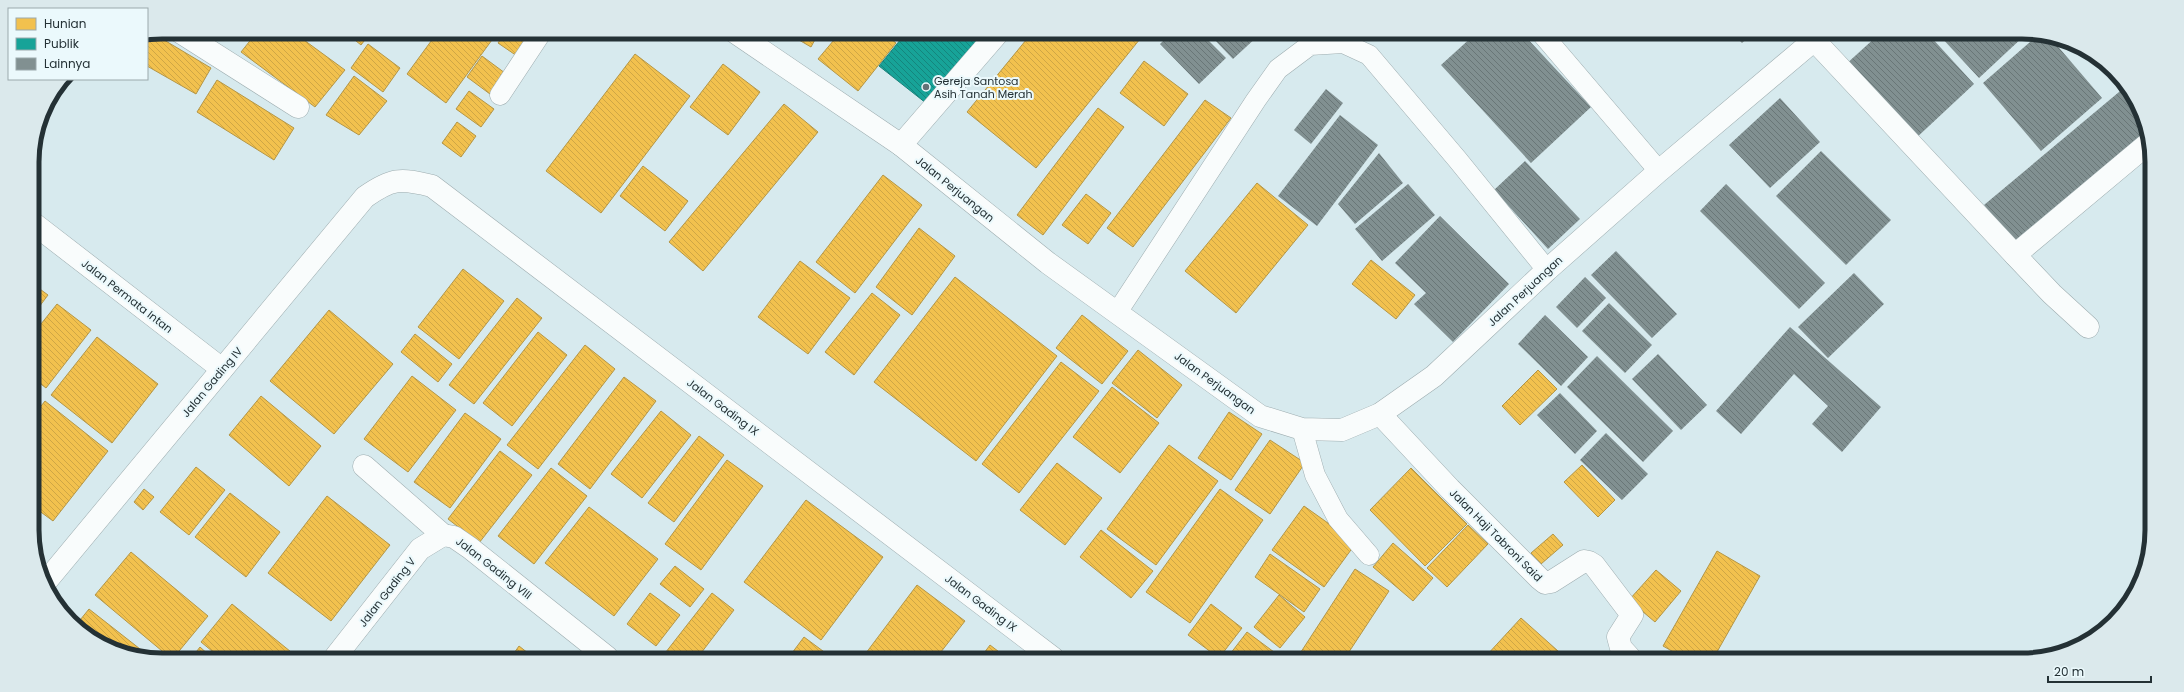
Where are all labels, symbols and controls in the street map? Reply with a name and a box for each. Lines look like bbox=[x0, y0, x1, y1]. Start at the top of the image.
legend bbox=[8, 8, 148, 80]
text: Hunian bbox=[44, 15, 86, 32]
text: Publik bbox=[44, 35, 80, 52]
text: Lainnya bbox=[44, 55, 90, 72]
place label: Gereja Santosa Asih Tanah Merah bbox=[934, 73, 1033, 102]
marker: Gereja Santosa Asih Tanah Merah bbox=[921, 82, 931, 92]
street label: Jalan Perjuangan bbox=[912, 152, 998, 226]
street label: Jalan Perjuangan bbox=[1484, 252, 1566, 330]
street label: Jalan Permata Intan bbox=[78, 255, 176, 337]
street label: Jalan Gading IV bbox=[178, 343, 246, 420]
street label: Jalan Perjuangan bbox=[1171, 348, 1259, 418]
street label: Jalan Gading IX bbox=[684, 375, 762, 440]
street label: Jalan Haji Tabroni Said bbox=[1446, 485, 1546, 585]
street label: Jalan Gading VIII bbox=[453, 533, 535, 603]
street label: Jalan Gading V bbox=[355, 553, 420, 630]
street label: Jalan Gading IX bbox=[942, 571, 1020, 636]
scale bar bbox=[2048, 658, 2151, 684]
text: 20 m bbox=[2054, 663, 2084, 680]

